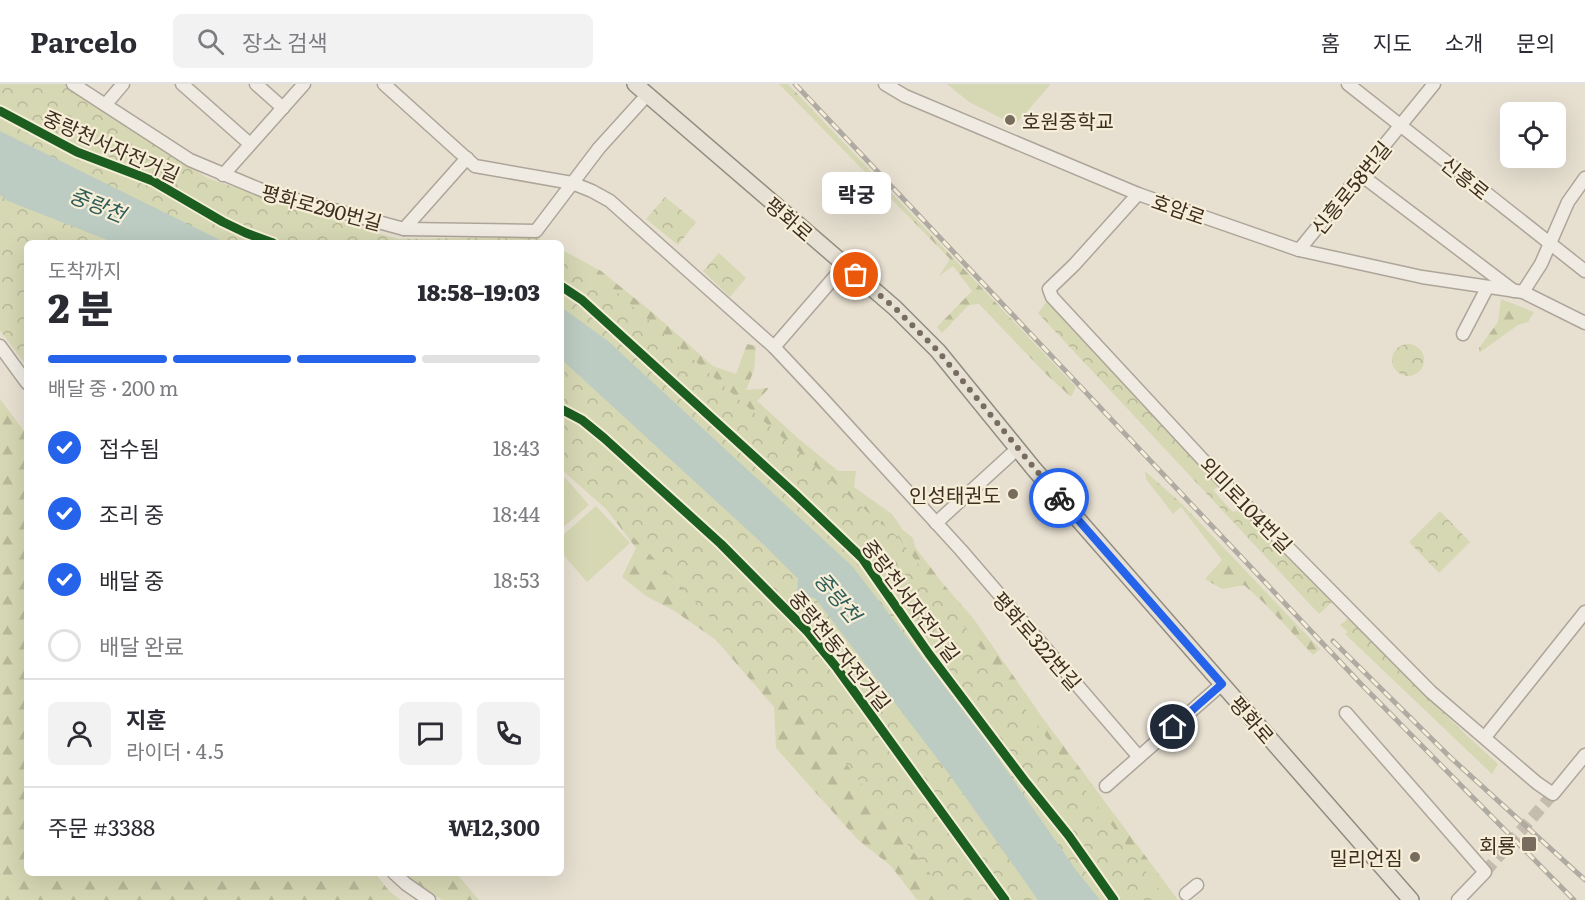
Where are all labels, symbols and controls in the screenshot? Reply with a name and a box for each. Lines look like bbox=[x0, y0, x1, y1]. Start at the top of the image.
search box bbox=[173, 14, 593, 68]
text: Parcelo bbox=[30, 20, 137, 62]
icon: search bbox=[194, 25, 227, 58]
text: 장소 검색 bbox=[242, 25, 327, 58]
text: 홈 bbox=[1321, 26, 1340, 57]
text: 지도 bbox=[1373, 26, 1412, 57]
text: 소개 bbox=[1445, 26, 1483, 57]
text: 문의 bbox=[1516, 26, 1555, 57]
street label: 중랑천서자전거길 bbox=[39, 101, 185, 189]
map controls bbox=[1500, 102, 1566, 168]
button: locate bbox=[1500, 102, 1566, 168]
place label: 호원중학교 bbox=[1022, 105, 1114, 135]
marker: 호원중학교 bbox=[1003, 113, 1017, 127]
street label: 신흥로58번길 bbox=[1303, 134, 1397, 240]
street label: 신흥로 bbox=[1435, 148, 1497, 206]
callout: 락궁 bbox=[822, 173, 890, 215]
street label: 평화로290번길 bbox=[258, 175, 386, 237]
water label: 중랑천 bbox=[65, 178, 133, 229]
text: 락궁 bbox=[838, 178, 875, 208]
street label: 호암로 bbox=[1148, 185, 1210, 231]
street label: 평화로 bbox=[759, 189, 821, 247]
pin bbox=[830, 249, 881, 300]
text: 도착까지 bbox=[48, 254, 122, 284]
icon: bag bbox=[839, 258, 872, 291]
text: 18:58–19:03 bbox=[417, 275, 540, 308]
text: 2 분 bbox=[48, 277, 113, 335]
text: 배달 중 · 200 m bbox=[48, 372, 179, 402]
icon: check bbox=[48, 431, 81, 464]
text: 접수됨 bbox=[99, 431, 160, 464]
text: 18:43 bbox=[493, 432, 540, 462]
street label: 외미로104번길 bbox=[1194, 449, 1300, 559]
courier bbox=[1029, 468, 1089, 528]
place label: 인성태권도 bbox=[909, 479, 1001, 509]
icon: bike bbox=[1043, 482, 1076, 515]
marker: 인성태권도 bbox=[1006, 487, 1020, 501]
icon: check bbox=[48, 497, 81, 530]
text: 조리 중 bbox=[99, 497, 164, 530]
text: 18:44 bbox=[493, 498, 540, 528]
street label: 중랑천서자전거길 bbox=[856, 532, 968, 668]
icon: check bbox=[48, 563, 81, 596]
text: 배달 중 bbox=[99, 563, 164, 596]
text: 18:53 bbox=[493, 564, 540, 594]
water label: 중랑천 bbox=[808, 564, 871, 630]
street label: 중랑천동자전거길 bbox=[783, 583, 899, 717]
street label: 평화로322번길 bbox=[986, 584, 1090, 696]
text: 배달 완료 bbox=[99, 629, 184, 662]
street label: 평화로 bbox=[1224, 688, 1282, 750]
pin bbox=[1147, 701, 1198, 752]
button: person bbox=[48, 702, 111, 765]
text: 지훈 bbox=[126, 702, 166, 735]
button: chat bbox=[399, 702, 462, 765]
button: phone bbox=[477, 702, 540, 765]
icon: home bbox=[1156, 710, 1189, 743]
text: 라이더 · 4.5 bbox=[126, 735, 224, 765]
text: 주문 #3388 bbox=[48, 810, 155, 843]
text: ₩12,300 bbox=[448, 810, 540, 843]
place label: 회룡 bbox=[1479, 829, 1516, 859]
marker: 회룡 bbox=[1520, 835, 1538, 853]
place label: 밀리언짐 bbox=[1329, 842, 1403, 872]
marker: 밀리언짐 bbox=[1408, 850, 1422, 864]

